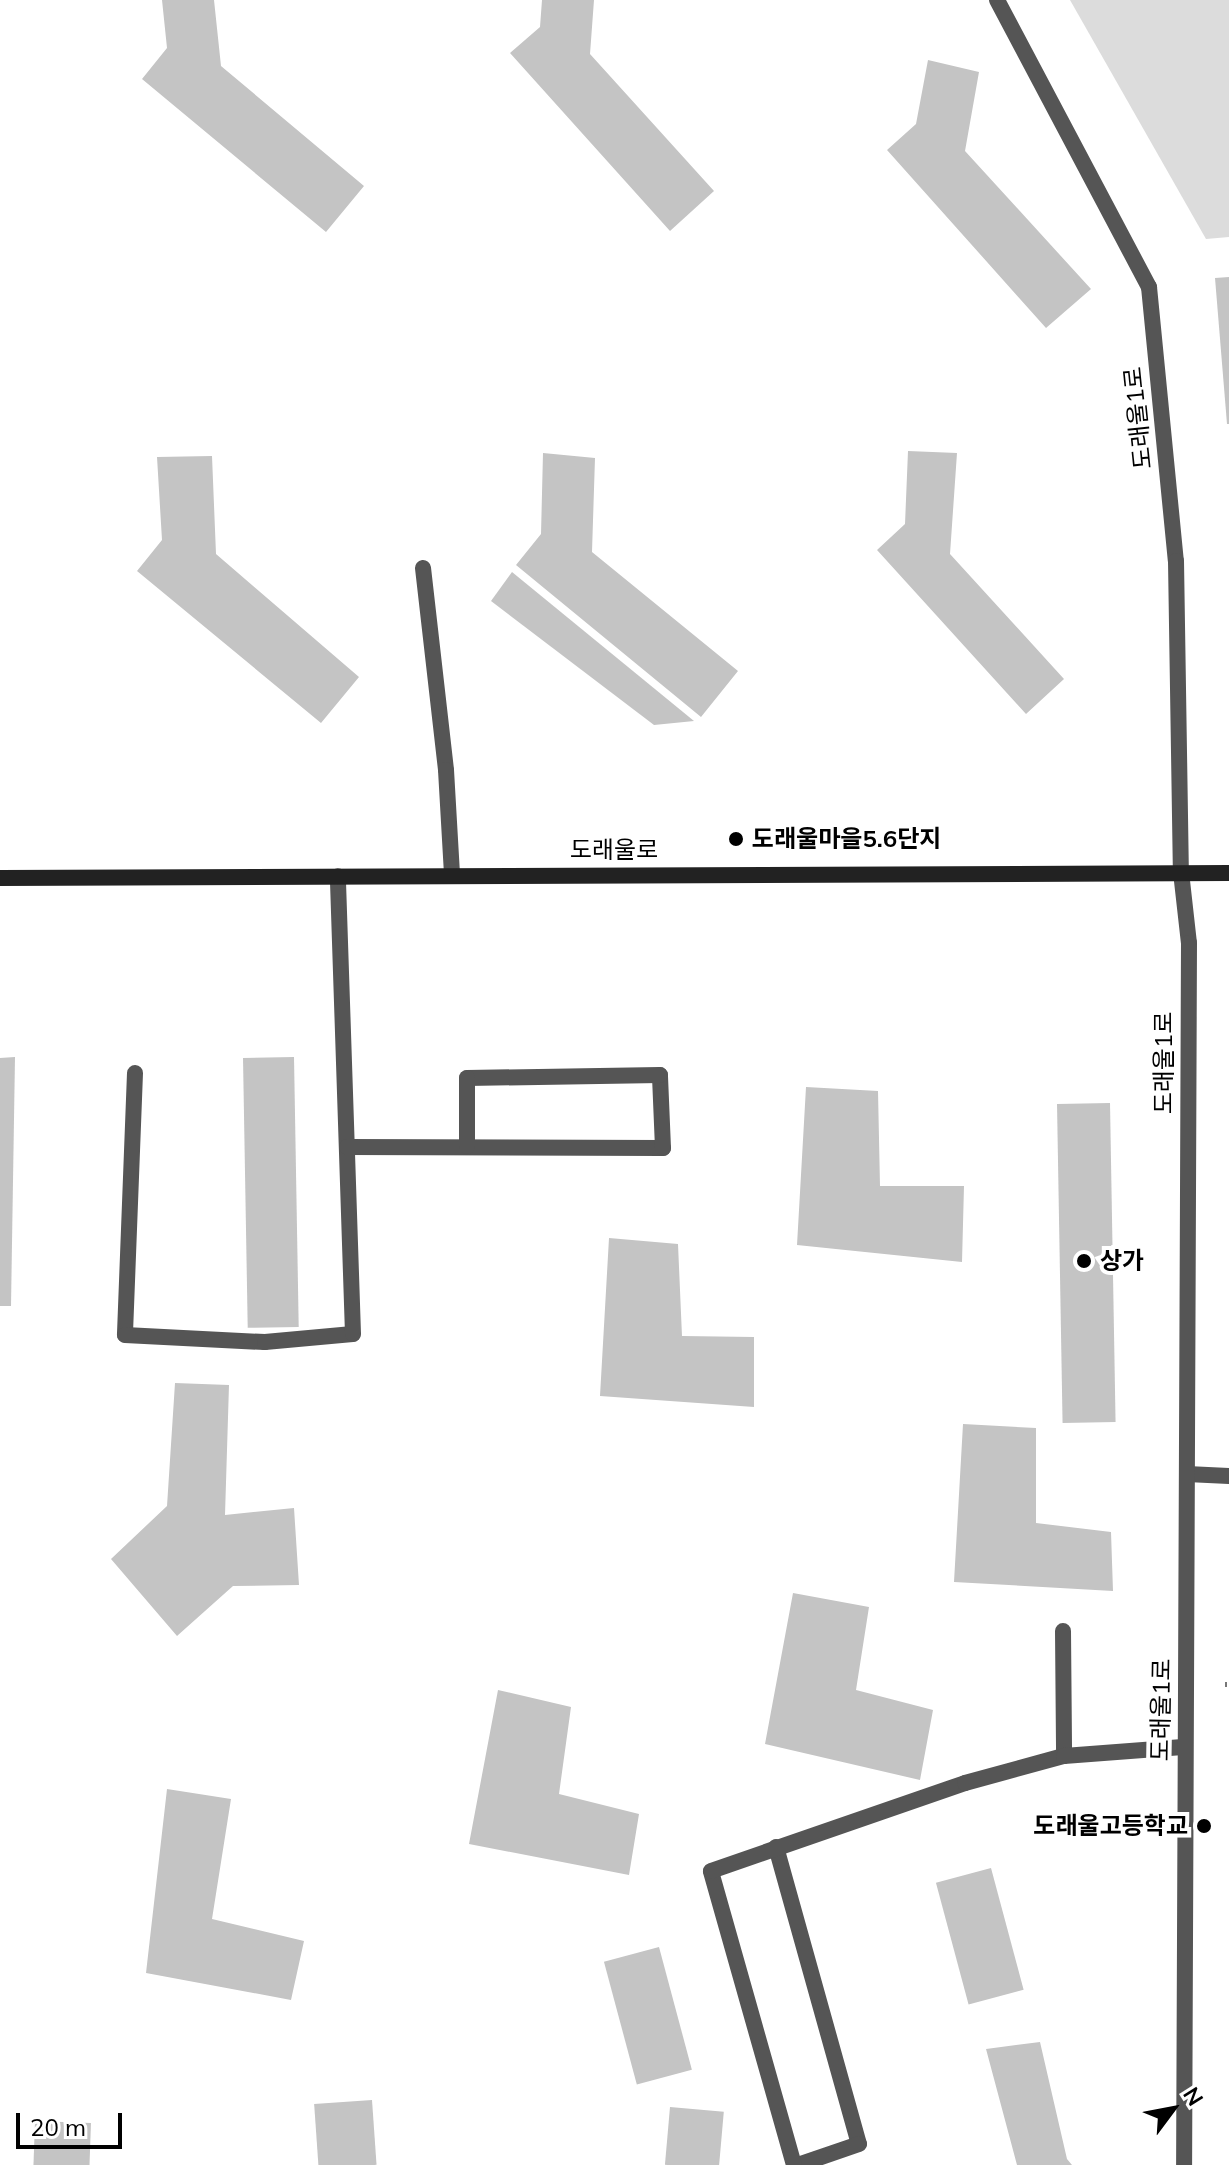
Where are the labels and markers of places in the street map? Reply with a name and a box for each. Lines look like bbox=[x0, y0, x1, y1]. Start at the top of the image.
place label: 도래울마을5.6단지 bbox=[752, 825, 941, 853]
marker: 도래울마을5.6단지 bbox=[727, 830, 745, 848]
place label: 상가 bbox=[1100, 1247, 1144, 1275]
marker: 상가 bbox=[1075, 1252, 1093, 1270]
place label: 도래울고등학교 bbox=[1033, 1812, 1188, 1840]
marker: 도래울고등학교 bbox=[1195, 1817, 1213, 1835]

